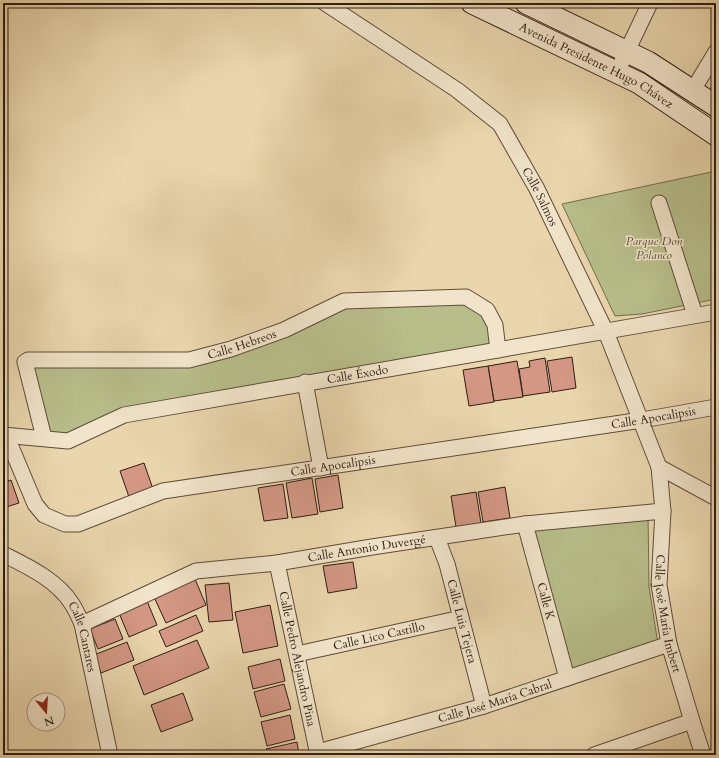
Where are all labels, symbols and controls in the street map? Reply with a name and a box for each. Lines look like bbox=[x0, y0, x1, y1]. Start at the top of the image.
street label: Avenida Presidente Hugo Chávez bbox=[517, 19, 677, 112]
street label: Calle Salmos bbox=[518, 164, 562, 229]
park label: Parque Don Polanco bbox=[626, 233, 683, 263]
street label: Calle Hebreos bbox=[206, 325, 278, 363]
street label: Calle Éxodo bbox=[326, 361, 390, 388]
street label: Calle Apocalipsis bbox=[610, 403, 697, 432]
street label: Calle Apocalipsis bbox=[290, 452, 377, 480]
street label: Calle Antonio Duvergé bbox=[307, 531, 427, 566]
street label: Calle José María Imbert bbox=[651, 554, 685, 674]
street label: Calle Luis Tejera bbox=[443, 577, 481, 666]
street label: Calle K bbox=[533, 581, 559, 622]
street label: Calle Pedro Alejandro Pina bbox=[275, 590, 320, 729]
street label: Calle Cantares bbox=[64, 598, 100, 674]
street label: Calle Lico Castillo bbox=[332, 618, 427, 654]
street label: Calle José María Cabral bbox=[436, 676, 554, 726]
north arrow bbox=[26, 692, 66, 732]
text: N bbox=[42, 712, 56, 730]

